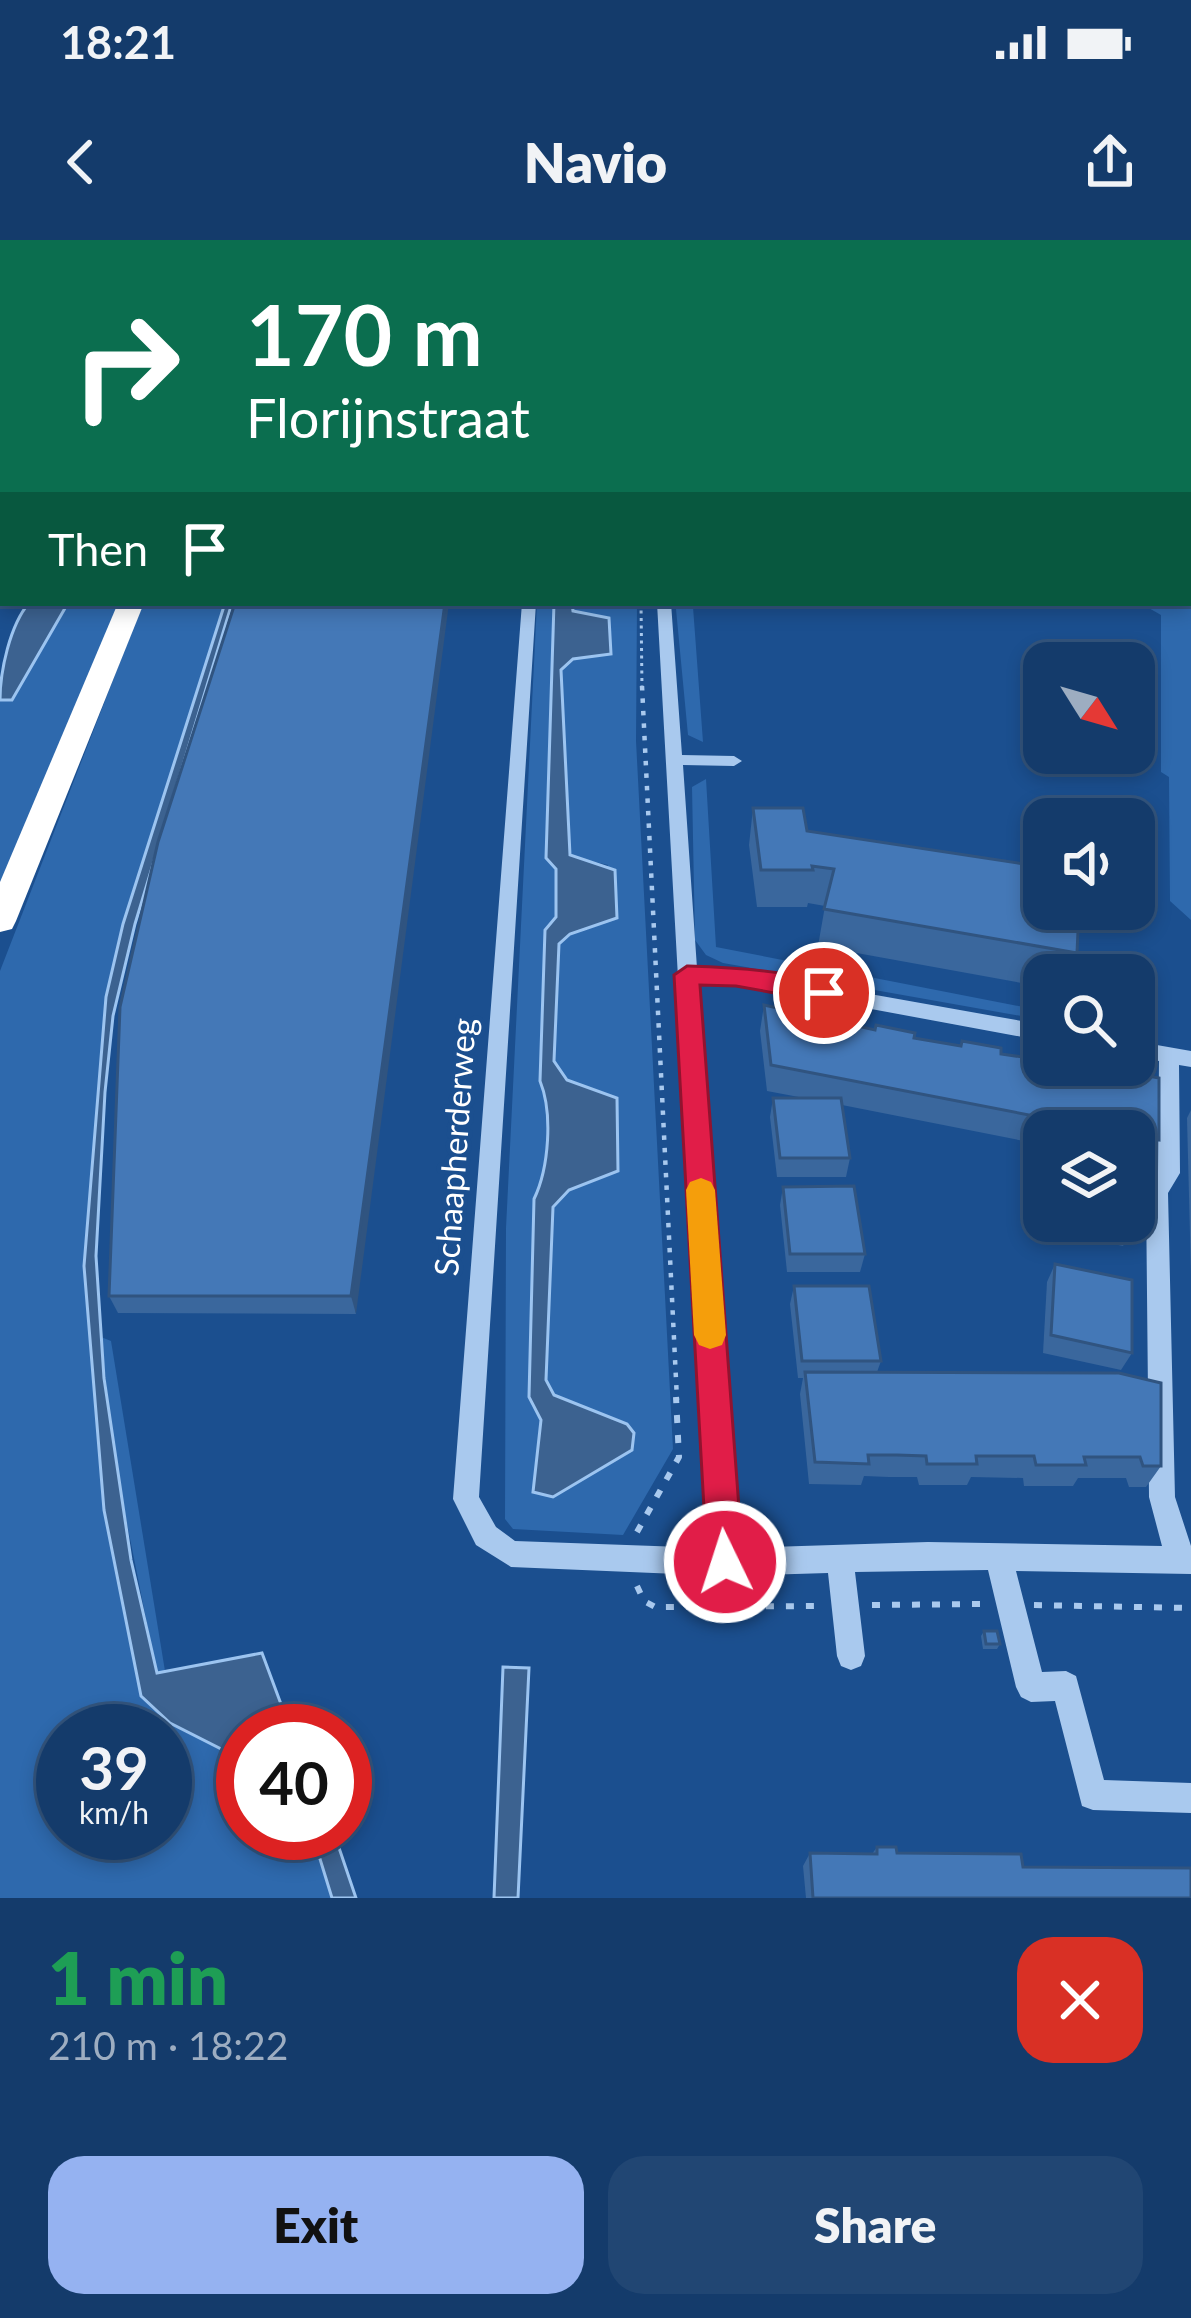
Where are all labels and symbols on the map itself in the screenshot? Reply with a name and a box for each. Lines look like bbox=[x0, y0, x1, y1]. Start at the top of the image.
north arrow bbox=[1023, 642, 1155, 774]
pin bbox=[773, 942, 875, 1044]
street label: Schaapherderweg bbox=[425, 1017, 483, 1277]
position arrow bbox=[662, 1499, 788, 1625]
speed limit sign: 40 bbox=[216, 1704, 372, 1860]

